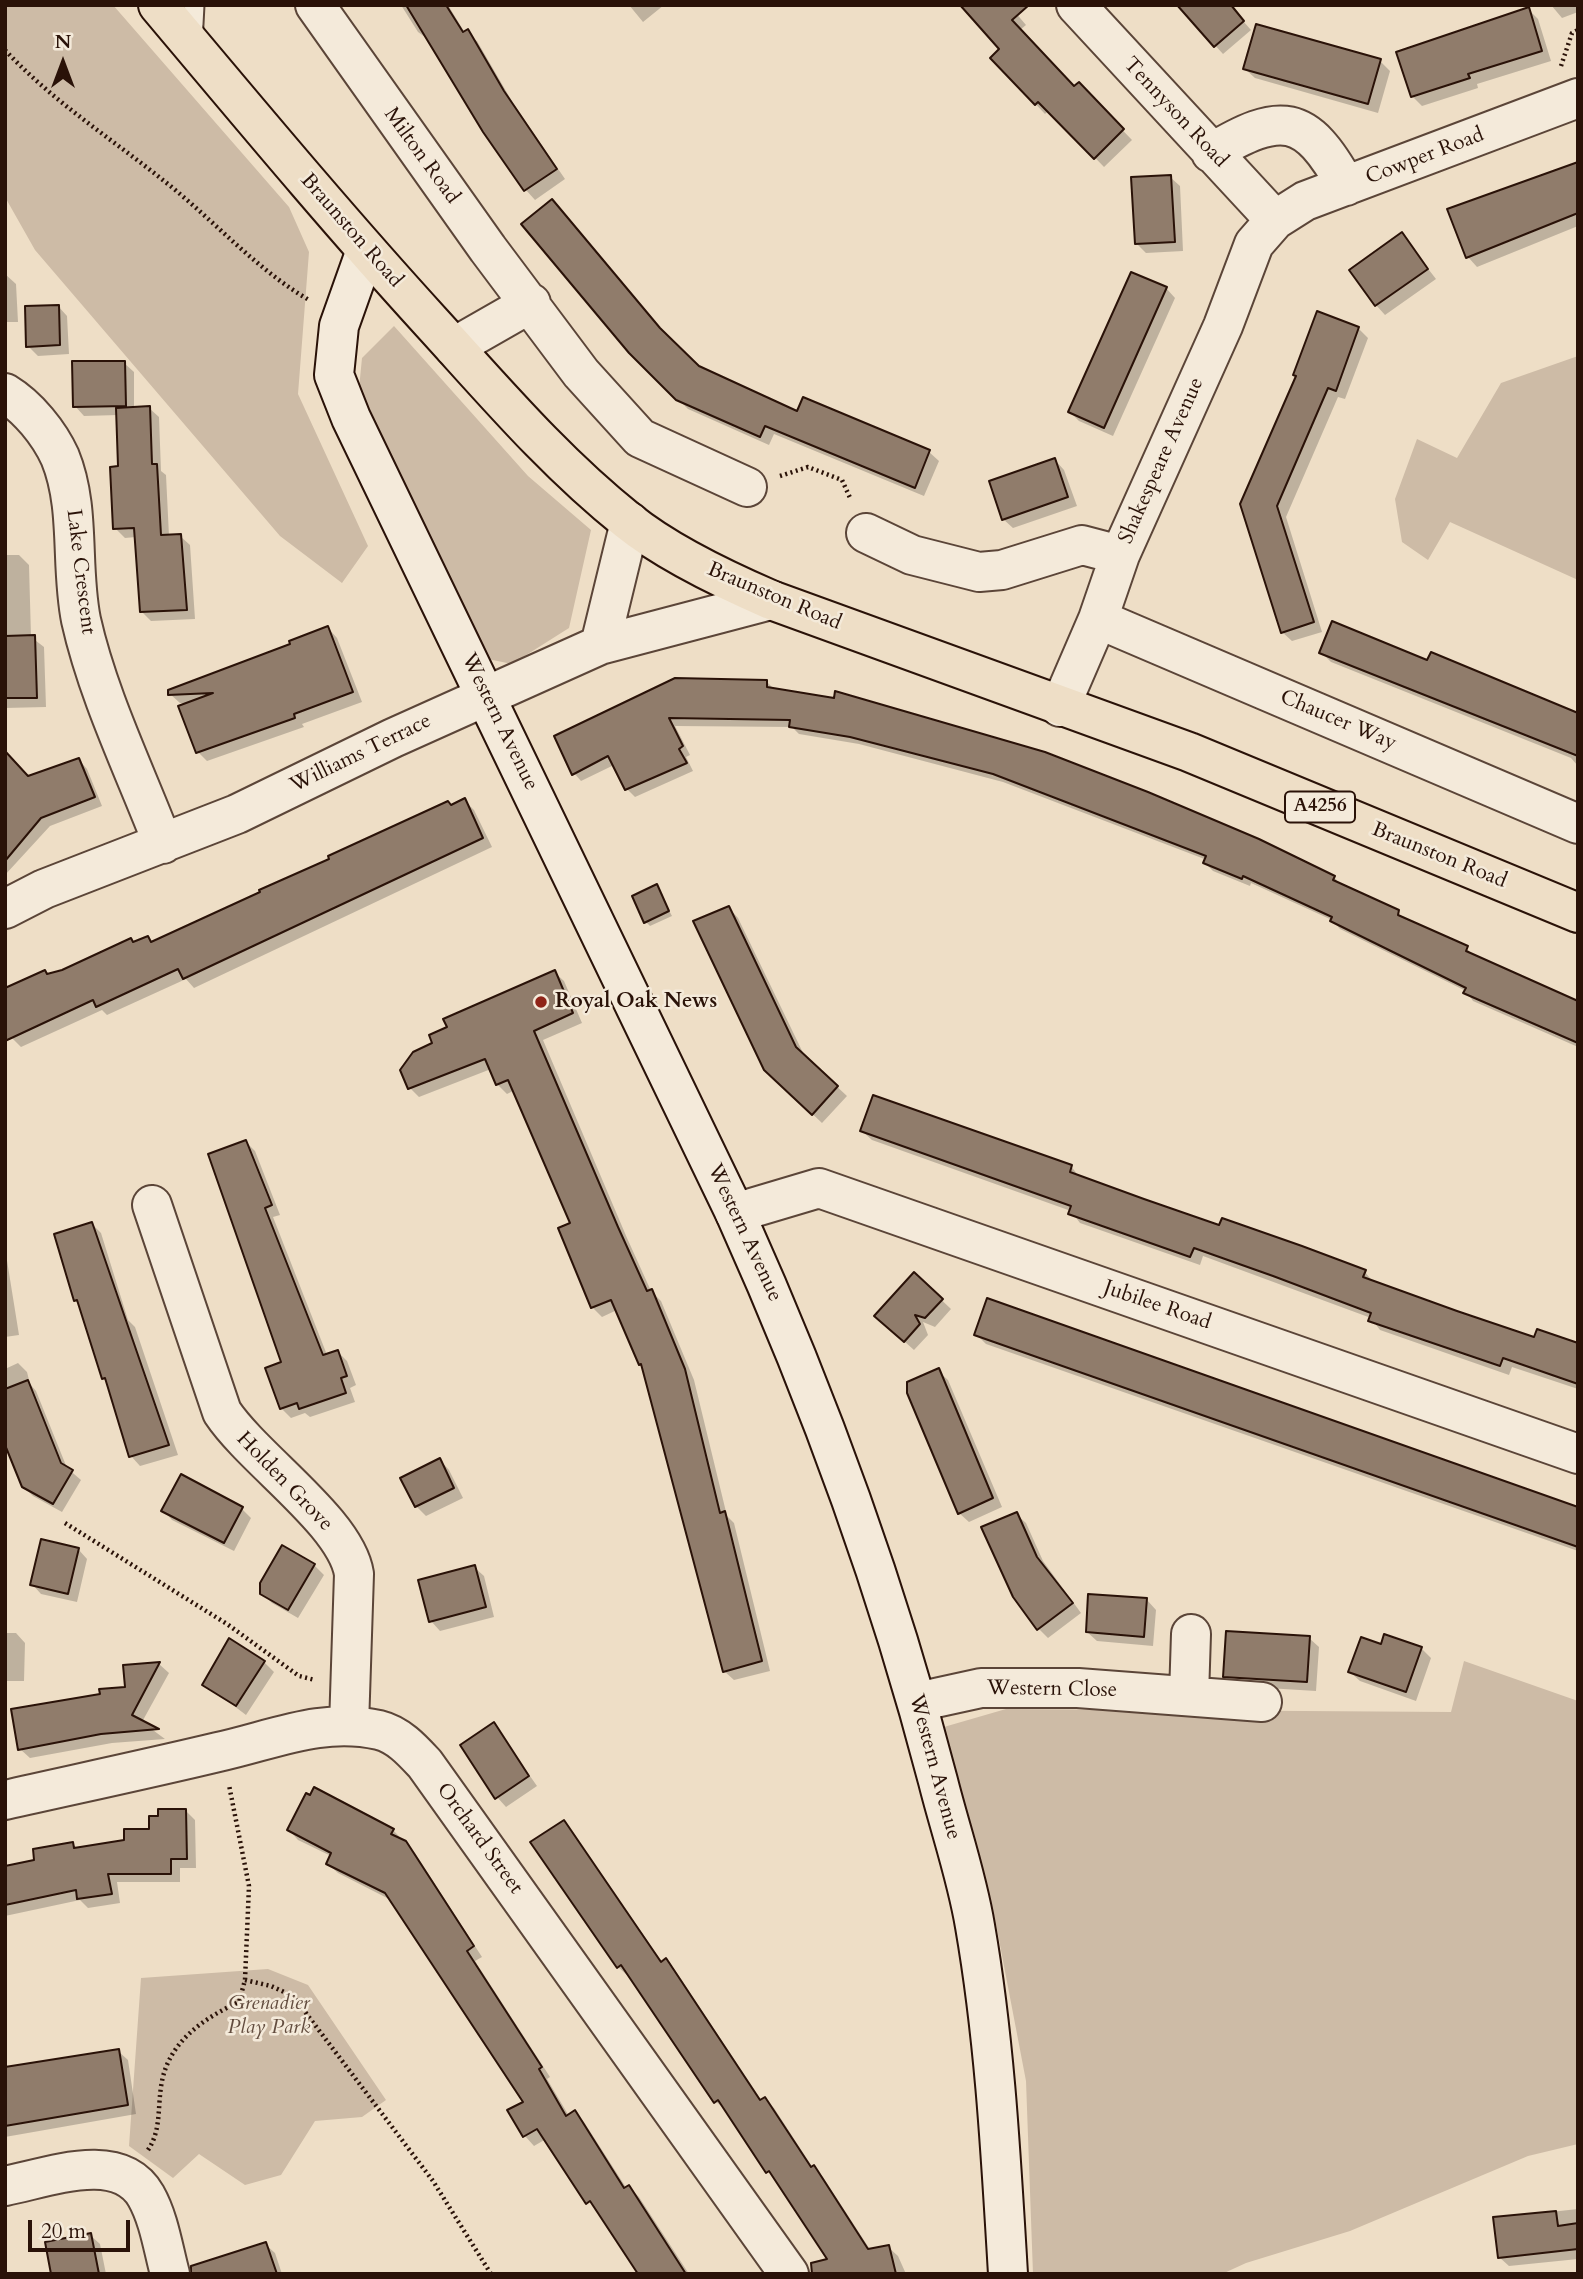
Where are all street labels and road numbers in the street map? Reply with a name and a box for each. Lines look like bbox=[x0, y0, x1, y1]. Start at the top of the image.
street label: Tennyson Road bbox=[1117, 52, 1233, 174]
street label: Milton Road bbox=[378, 103, 464, 209]
street label: Cowper Road bbox=[1362, 123, 1488, 191]
street label: Braunston Road bbox=[295, 169, 407, 293]
street label: Shakespeare Avenue bbox=[1114, 374, 1210, 548]
street label: Lake Crescent bbox=[60, 508, 100, 636]
street label: Braunston Road bbox=[703, 557, 845, 637]
street label: Western Avenue bbox=[455, 649, 543, 795]
street label: Chaucer Way bbox=[1276, 685, 1400, 757]
street label: Williams Terrace bbox=[286, 709, 436, 799]
road number: A4256 bbox=[1285, 792, 1355, 822]
street label: Braunston Road bbox=[1368, 817, 1510, 895]
street label: Western Avenue bbox=[701, 1160, 787, 1306]
street label: Jubilee Road bbox=[1100, 1276, 1214, 1336]
street label: Holden Grove bbox=[230, 1427, 338, 1537]
street label: Western Close bbox=[987, 1676, 1117, 1704]
street label: Western Avenue bbox=[903, 1692, 965, 1842]
street label: Orchard Street bbox=[430, 1779, 528, 1899]

